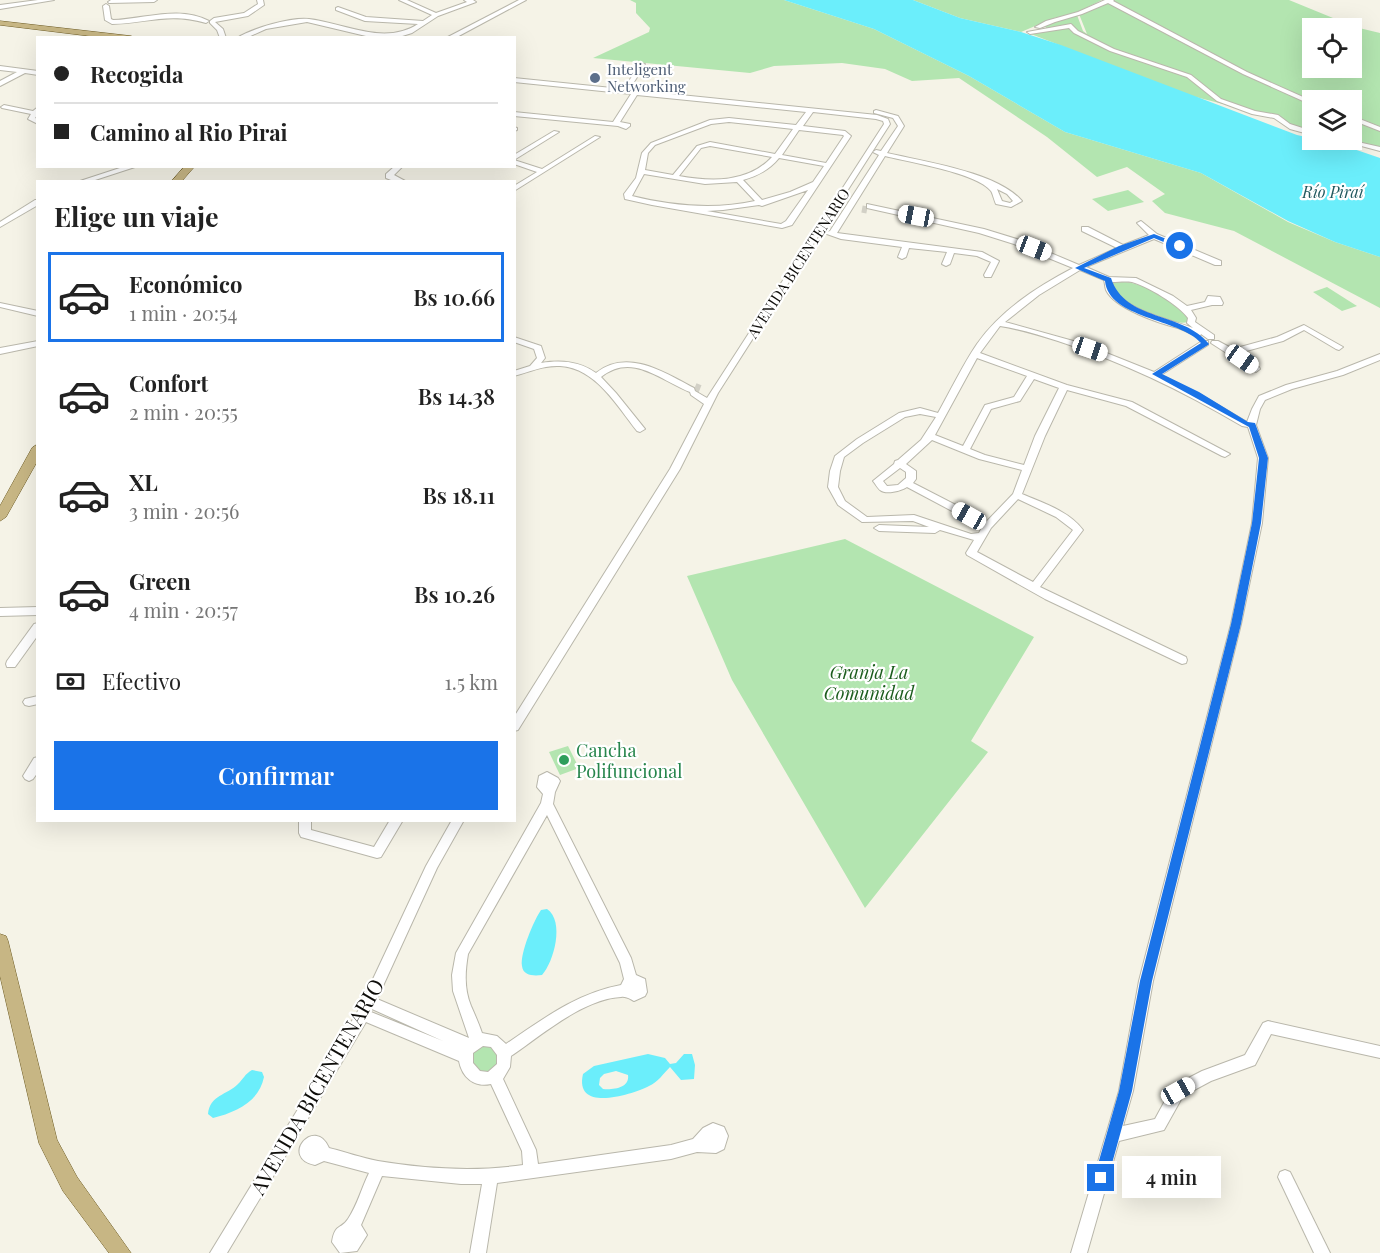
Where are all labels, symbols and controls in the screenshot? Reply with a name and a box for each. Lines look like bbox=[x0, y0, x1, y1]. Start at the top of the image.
map controls bbox=[1302, 18, 1362, 150]
button: locate bbox=[1302, 18, 1362, 78]
text: Recogida bbox=[90, 59, 183, 89]
place label: Inteligent Networking bbox=[607, 59, 686, 96]
marker: Inteligent Networking bbox=[588, 71, 602, 85]
button: layers bbox=[1302, 90, 1362, 150]
text: Camino al Rio Pirai bbox=[90, 117, 288, 147]
water label: Río Piraí bbox=[1301, 181, 1366, 202]
street label: AVENIDA BICENTENARIO bbox=[741, 184, 854, 343]
text: Elige un viaje bbox=[54, 198, 219, 234]
car bbox=[897, 204, 935, 228]
route start bbox=[1166, 232, 1193, 259]
car bbox=[1014, 233, 1054, 263]
text: Económico bbox=[129, 269, 242, 299]
icon: car bbox=[57, 270, 111, 324]
text: Bs 10.66 bbox=[413, 282, 495, 312]
text: 1 min · 20:54 bbox=[129, 299, 237, 326]
car bbox=[1070, 335, 1110, 363]
car bbox=[1222, 341, 1262, 377]
text: Confort bbox=[129, 368, 208, 398]
icon: car bbox=[57, 369, 111, 423]
text: Bs 14.38 bbox=[418, 381, 495, 411]
text: 2 min · 20:55 bbox=[129, 398, 238, 425]
text: XL bbox=[129, 467, 158, 497]
icon: car bbox=[57, 468, 111, 522]
text: Bs 18.11 bbox=[422, 480, 495, 510]
text: 3 min · 20:56 bbox=[129, 497, 239, 524]
car bbox=[949, 499, 989, 533]
text: Green bbox=[129, 566, 191, 596]
icon: car bbox=[57, 567, 111, 621]
text: Bs 10.26 bbox=[414, 579, 495, 609]
text: 4 min · 20:57 bbox=[129, 596, 238, 623]
park label: Granja La Comunidad bbox=[824, 660, 915, 705]
icon: cash bbox=[54, 665, 87, 698]
text: Efectivo bbox=[102, 666, 181, 696]
text: 1.5 km bbox=[444, 668, 498, 695]
place label: Cancha Polifuncional bbox=[576, 738, 682, 783]
button: Confirmar bbox=[54, 741, 498, 810]
marker: Cancha Polifuncional bbox=[557, 753, 571, 767]
street label: AVENIDA BICENTENARIO bbox=[242, 973, 389, 1200]
car bbox=[1158, 1074, 1198, 1108]
callout: 4 min bbox=[1122, 1157, 1221, 1199]
text: 4 min bbox=[1146, 1163, 1197, 1190]
route end bbox=[1087, 1164, 1114, 1191]

